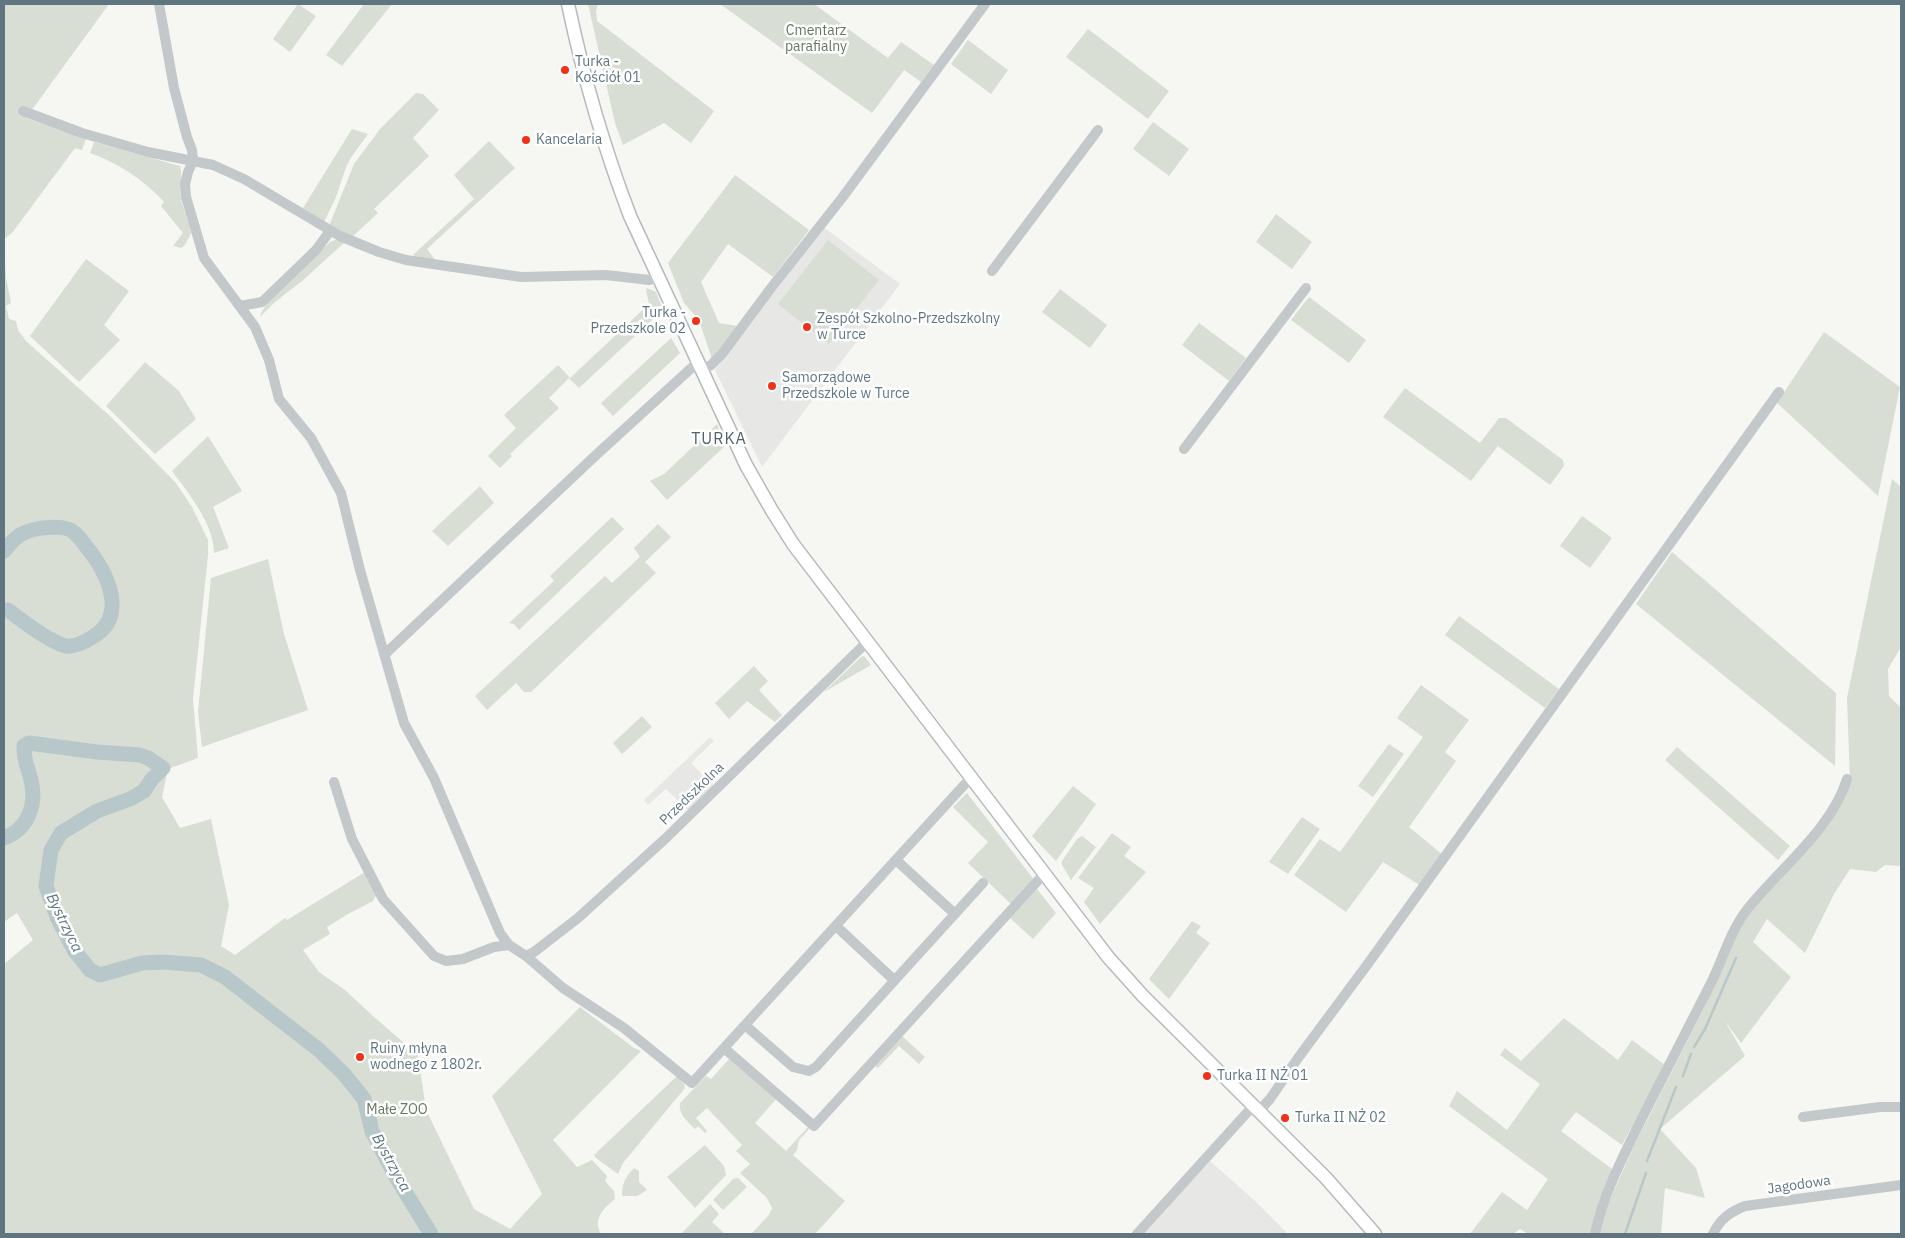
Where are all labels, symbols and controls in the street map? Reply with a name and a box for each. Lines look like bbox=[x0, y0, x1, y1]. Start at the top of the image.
park label: Cmentarz parafialny bbox=[785, 23, 847, 56]
place label: Turka - Kościół 01 bbox=[575, 54, 641, 86]
marker: Turka - Kościół 01 bbox=[559, 64, 571, 76]
place label: Kancelaria bbox=[536, 132, 602, 148]
marker: Kancelaria bbox=[520, 134, 532, 146]
place label: Turka - Przedszkole 02 bbox=[591, 305, 686, 338]
place label: Zespół Szkolno-Przedszkolny w Turce bbox=[817, 311, 1000, 344]
marker: Turka - Przedszkole 02 bbox=[690, 315, 702, 327]
marker: Zespół Szkolno-Przedszkolny w Turce bbox=[801, 321, 813, 333]
place label: Samorządowe Przedszkole w Turce bbox=[782, 370, 910, 402]
marker: Samorządowe Przedszkole w Turce bbox=[766, 380, 778, 392]
district label: TURKA bbox=[691, 429, 747, 449]
street label: Przedszkolna bbox=[656, 759, 728, 829]
water label: Bystrzyca bbox=[42, 891, 86, 955]
place label: Ruiny młyna wodnego z 1802r. bbox=[370, 1041, 482, 1074]
marker: Ruiny młyna wodnego z 1802r. bbox=[354, 1051, 366, 1063]
place label: Turka II NŻ 01 bbox=[1217, 1068, 1308, 1084]
marker: Turka II NŻ 01 bbox=[1201, 1070, 1213, 1082]
park label: Małe ZOO bbox=[366, 1102, 428, 1118]
place label: Turka II NŻ 02 bbox=[1295, 1110, 1386, 1126]
marker: Turka II NŻ 02 bbox=[1279, 1112, 1291, 1124]
water label: Bystrzyca bbox=[368, 1131, 414, 1195]
street label: Jagodowa bbox=[1766, 1172, 1832, 1198]

